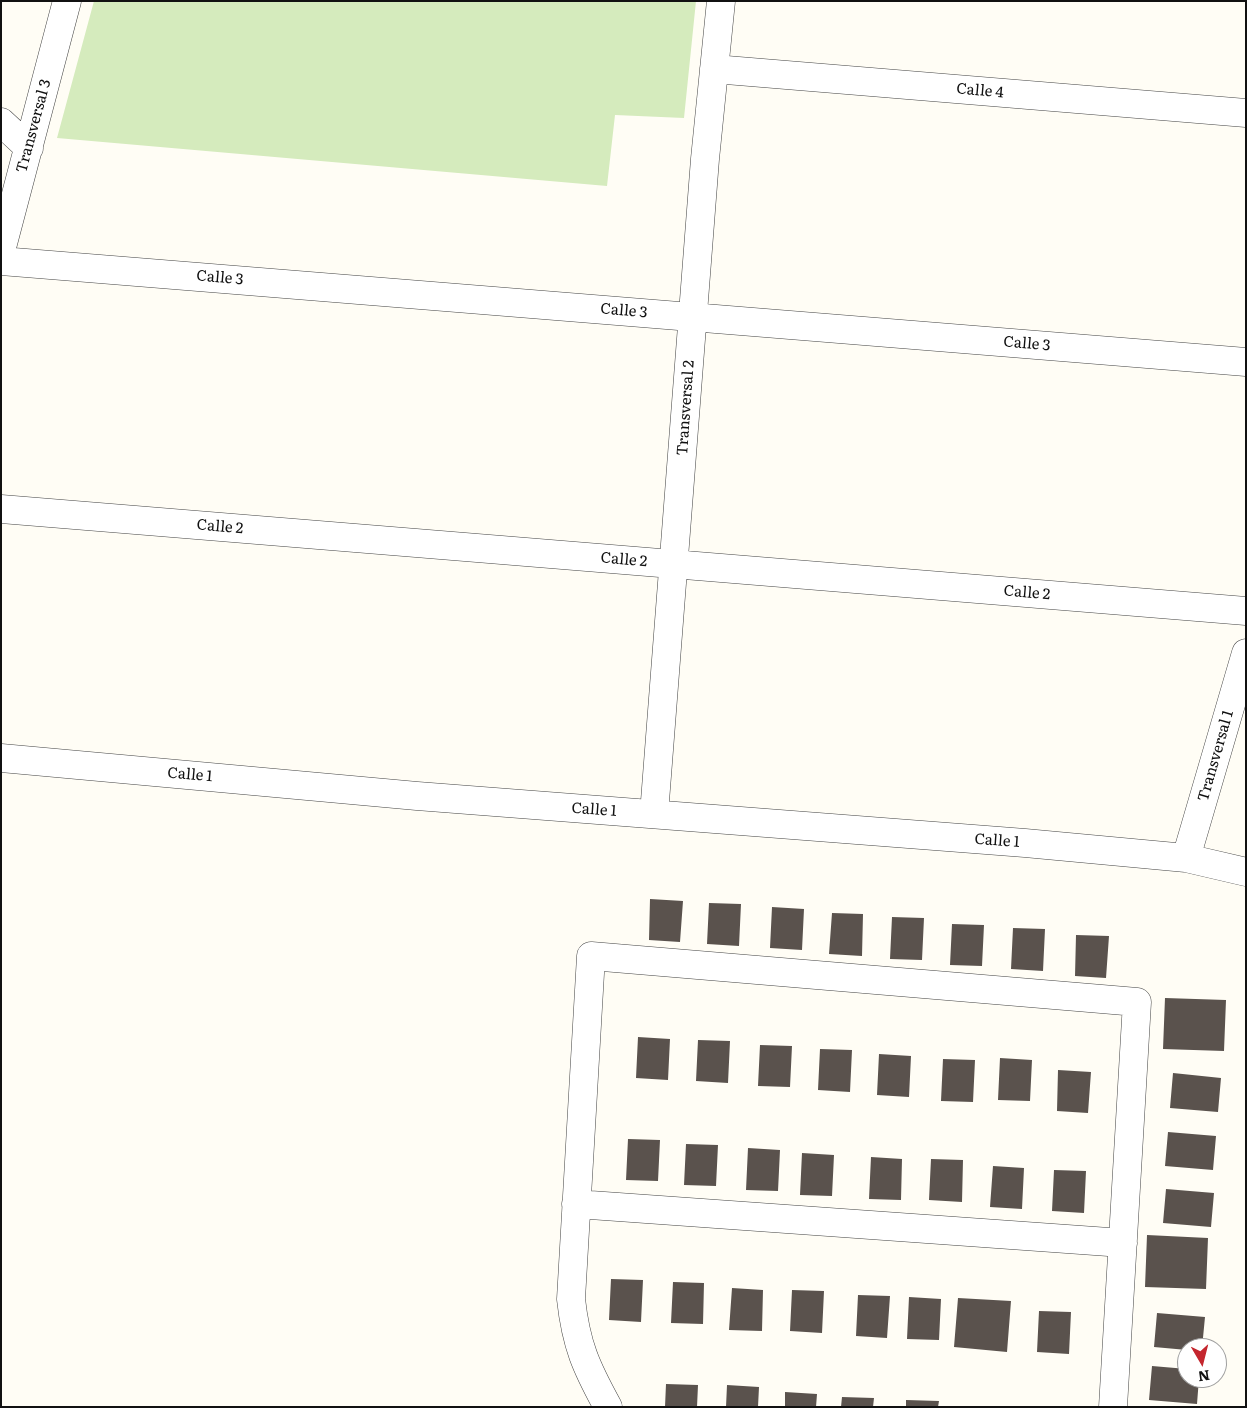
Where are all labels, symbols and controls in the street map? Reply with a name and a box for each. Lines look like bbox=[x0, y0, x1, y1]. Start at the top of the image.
street label: Transversal 3 bbox=[13, 77, 55, 175]
street label: Calle 4 bbox=[956, 80, 1004, 102]
street label: Calle 3 bbox=[196, 267, 244, 289]
street label: Calle 3 bbox=[600, 300, 648, 322]
street label: Calle 3 bbox=[1003, 333, 1051, 355]
street label: Transversal 2 bbox=[674, 360, 698, 456]
street label: Calle 2 bbox=[196, 516, 244, 538]
street label: Calle 2 bbox=[600, 549, 648, 571]
street label: Calle 2 bbox=[1003, 582, 1051, 604]
street label: Transversal 1 bbox=[1194, 708, 1238, 804]
street label: Calle 1 bbox=[167, 764, 213, 786]
street label: Calle 1 bbox=[571, 799, 617, 821]
street label: Calle 1 bbox=[974, 830, 1020, 852]
north arrow bbox=[1177, 1338, 1227, 1388]
text: N bbox=[1197, 1366, 1211, 1388]

